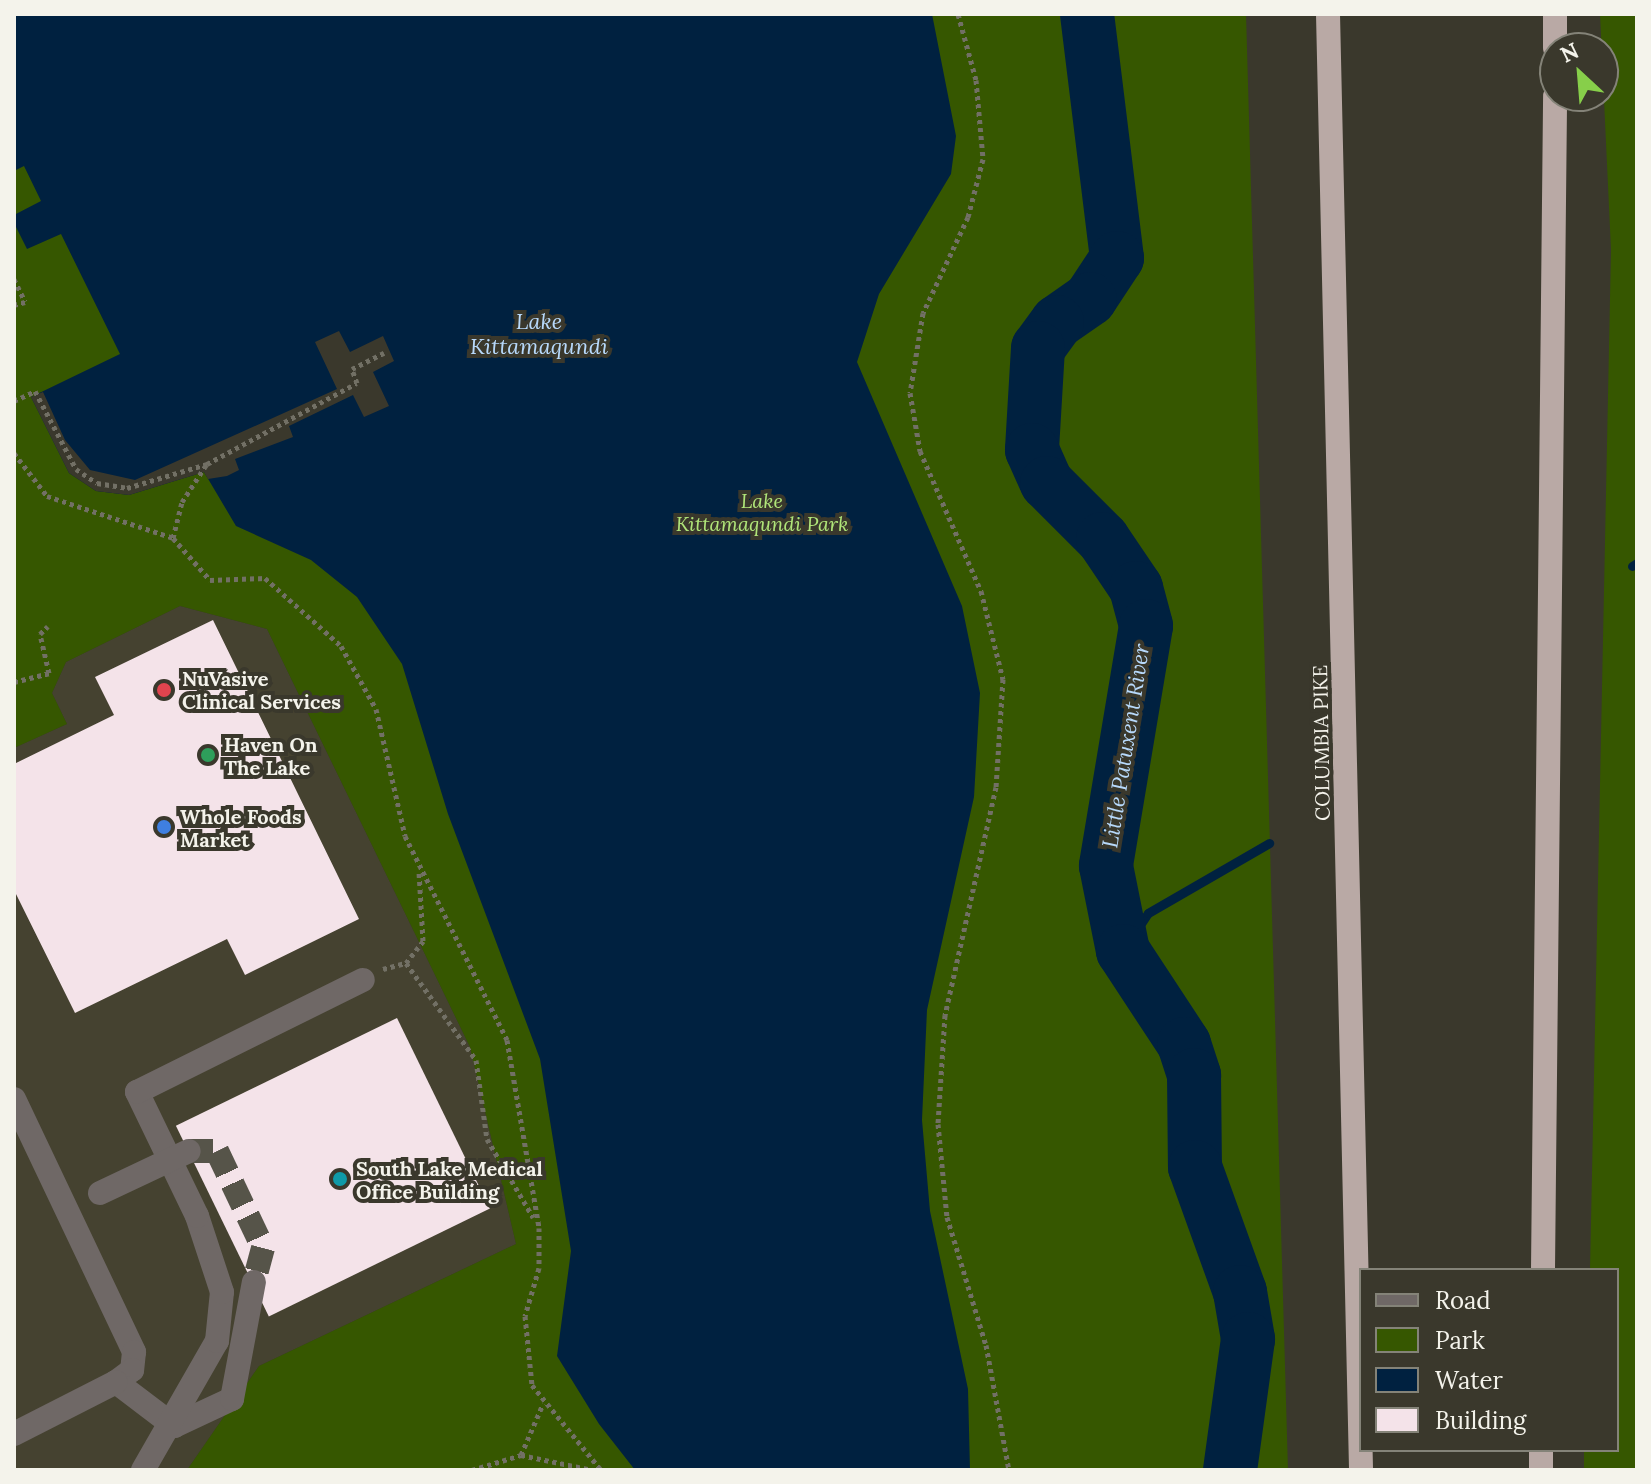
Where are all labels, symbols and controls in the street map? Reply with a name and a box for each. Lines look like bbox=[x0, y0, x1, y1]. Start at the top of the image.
north arrow bbox=[1539, 32, 1619, 112]
text: N bbox=[1556, 36, 1583, 69]
water label: Lake Kittamaqundi bbox=[470, 308, 608, 360]
park label: Lake Kittamaqundi Park bbox=[676, 488, 848, 535]
water label: Little Patuxent River bbox=[1097, 642, 1155, 850]
street label: COLUMBIA PIKE bbox=[1308, 665, 1334, 821]
place label: NuVasive Clinical Services bbox=[182, 666, 341, 713]
marker: NuVasive Clinical Services bbox=[153, 679, 175, 701]
place label: Haven On The Lake bbox=[224, 732, 318, 779]
marker: Haven On The Lake bbox=[199, 746, 217, 764]
place label: Whole Foods Market bbox=[180, 804, 302, 851]
marker: Whole Foods Market bbox=[155, 818, 173, 836]
place label: South Lake Medical Office Building bbox=[356, 1156, 543, 1203]
marker: South Lake Medical Office Building bbox=[331, 1170, 349, 1188]
legend bbox=[1359, 1268, 1619, 1452]
text: Road bbox=[1435, 1285, 1491, 1316]
text: Park bbox=[1435, 1325, 1485, 1356]
text: Water bbox=[1435, 1365, 1503, 1396]
text: Building bbox=[1435, 1405, 1526, 1436]

